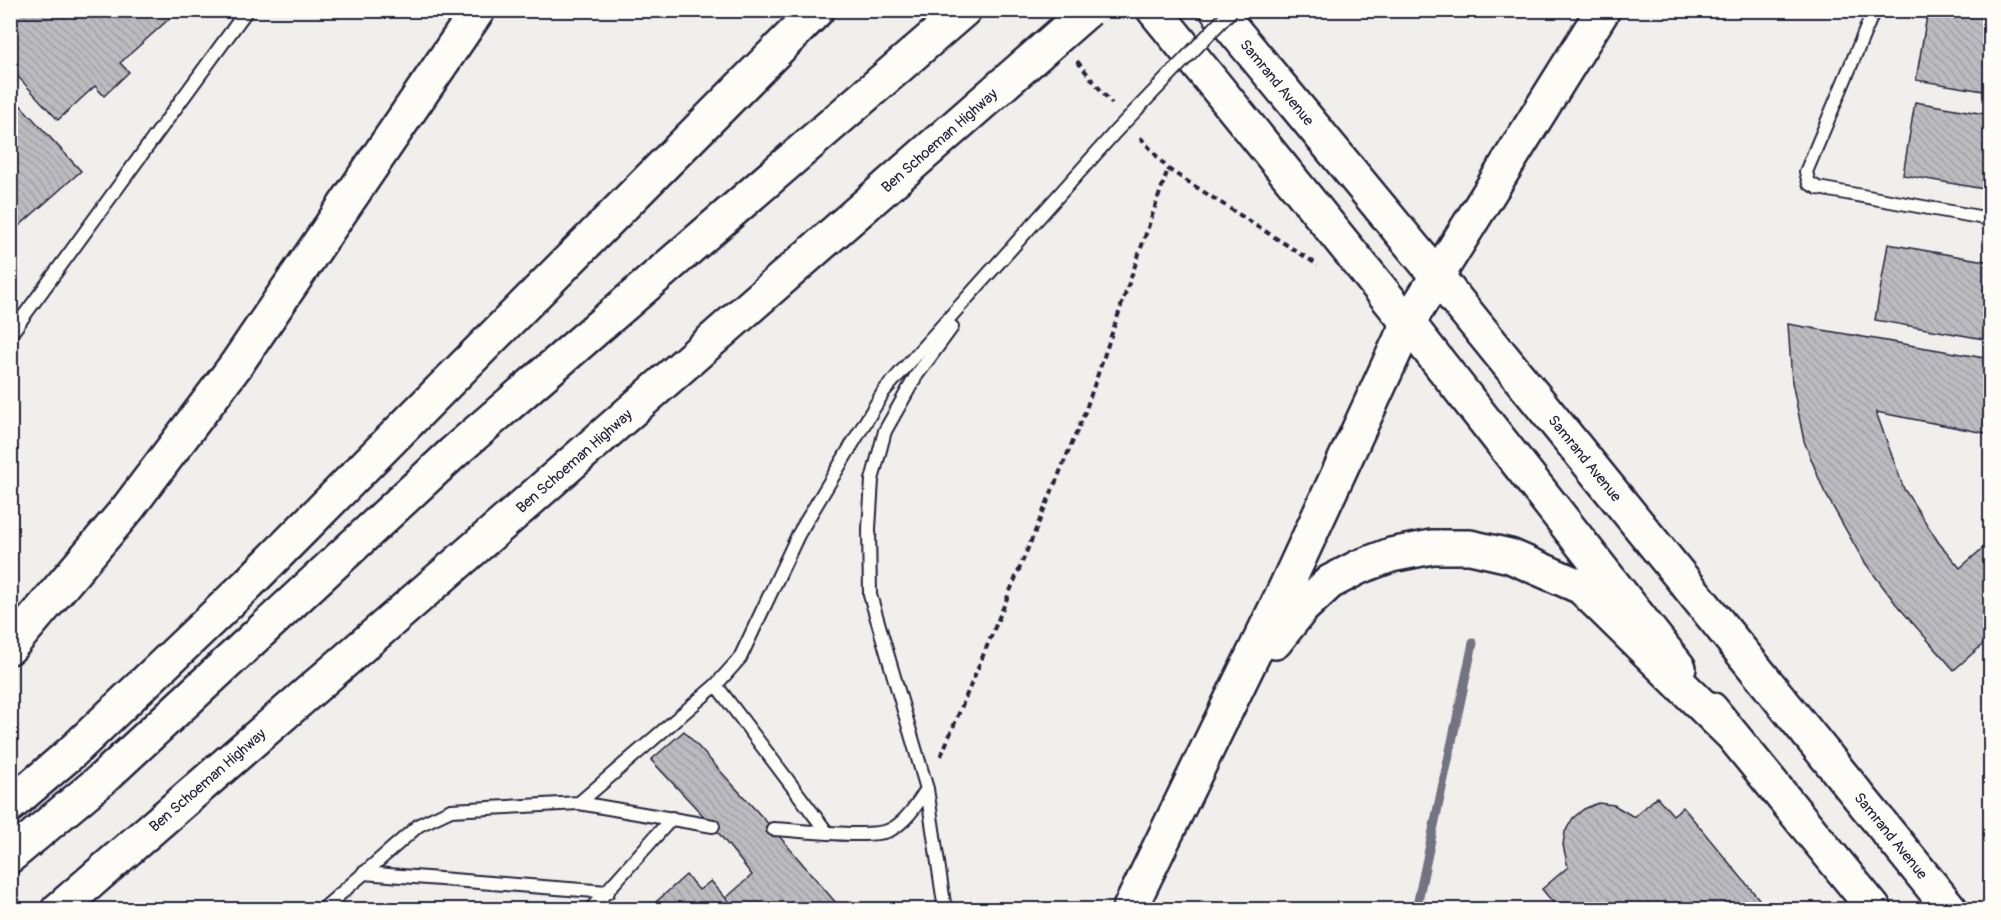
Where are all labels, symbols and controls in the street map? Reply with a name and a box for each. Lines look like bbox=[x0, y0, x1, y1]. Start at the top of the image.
street label: Samrand Avenue bbox=[1235, 36, 1318, 130]
street label: Ben Schoeman Highway bbox=[878, 84, 1002, 197]
street label: Ben Schoeman Highway bbox=[512, 405, 637, 517]
street label: Samrand Avenue bbox=[1544, 412, 1626, 506]
street label: Ben Schoeman Highway bbox=[146, 724, 270, 836]
street label: Samrand Avenue bbox=[1850, 789, 1932, 884]

